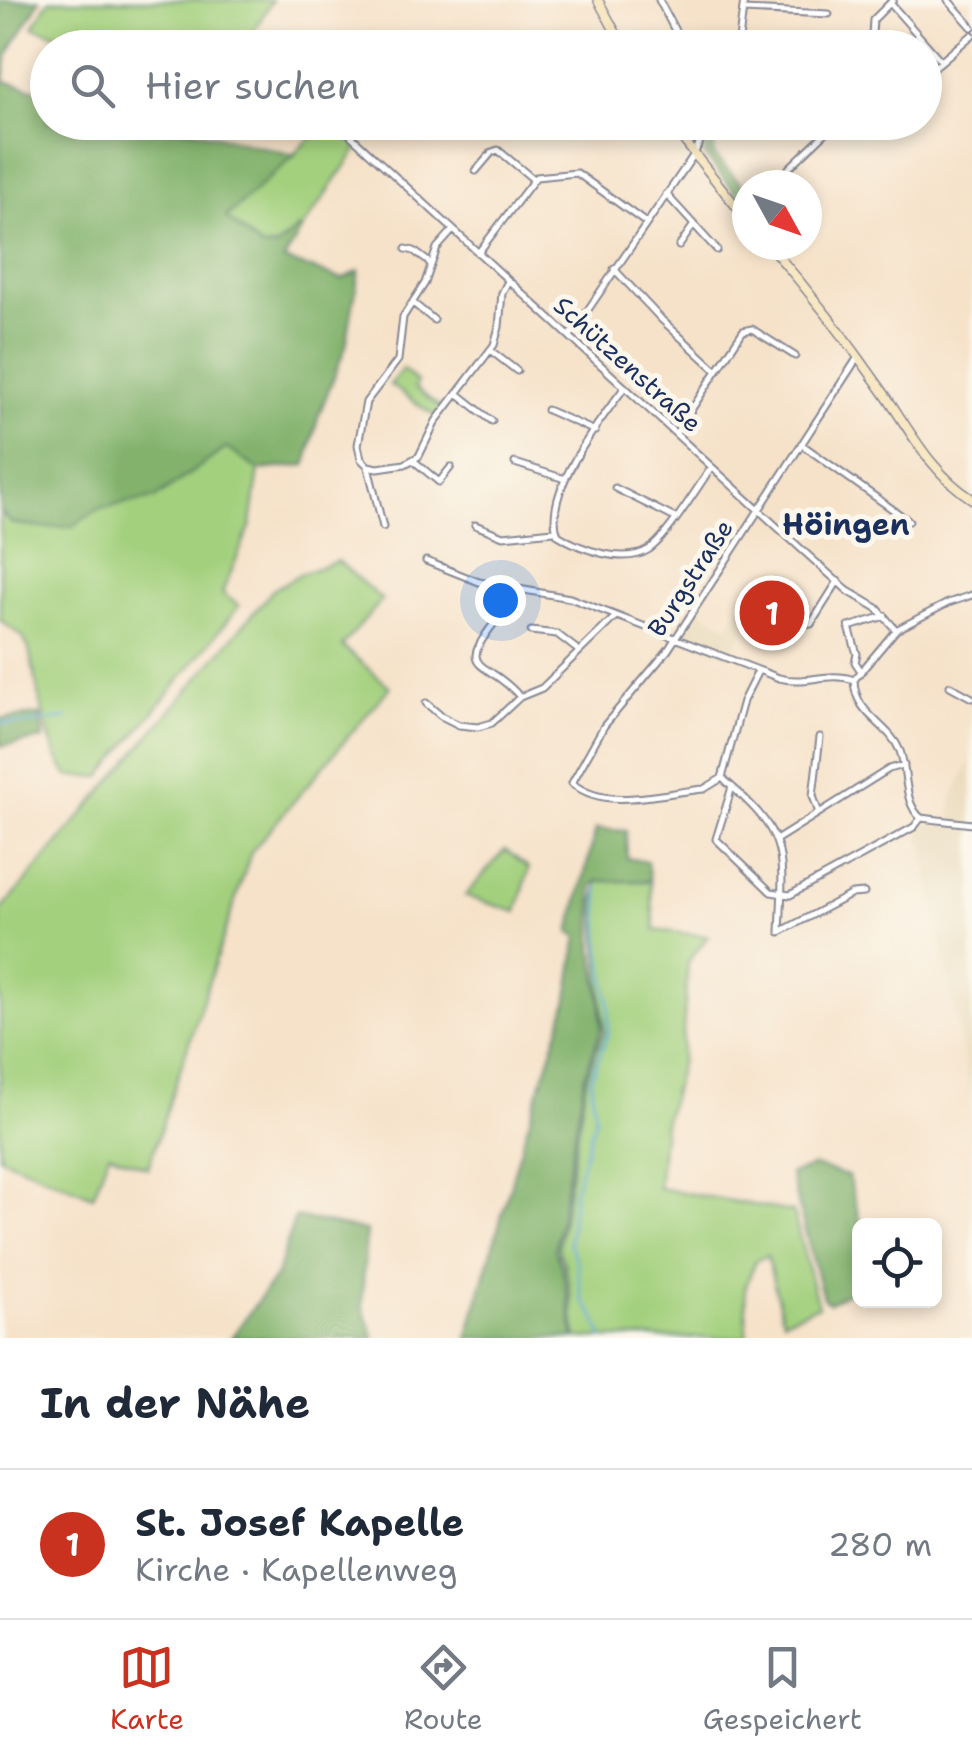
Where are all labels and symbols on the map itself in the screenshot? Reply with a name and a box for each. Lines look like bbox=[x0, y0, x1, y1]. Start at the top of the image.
north arrow bbox=[732, 170, 822, 260]
street label: Schützenstraße bbox=[547, 288, 709, 440]
district label: Höingen bbox=[782, 504, 910, 545]
street label: Burgstraße bbox=[639, 513, 741, 643]
your location bbox=[475, 575, 526, 626]
pin: 1 bbox=[740, 576, 804, 650]

